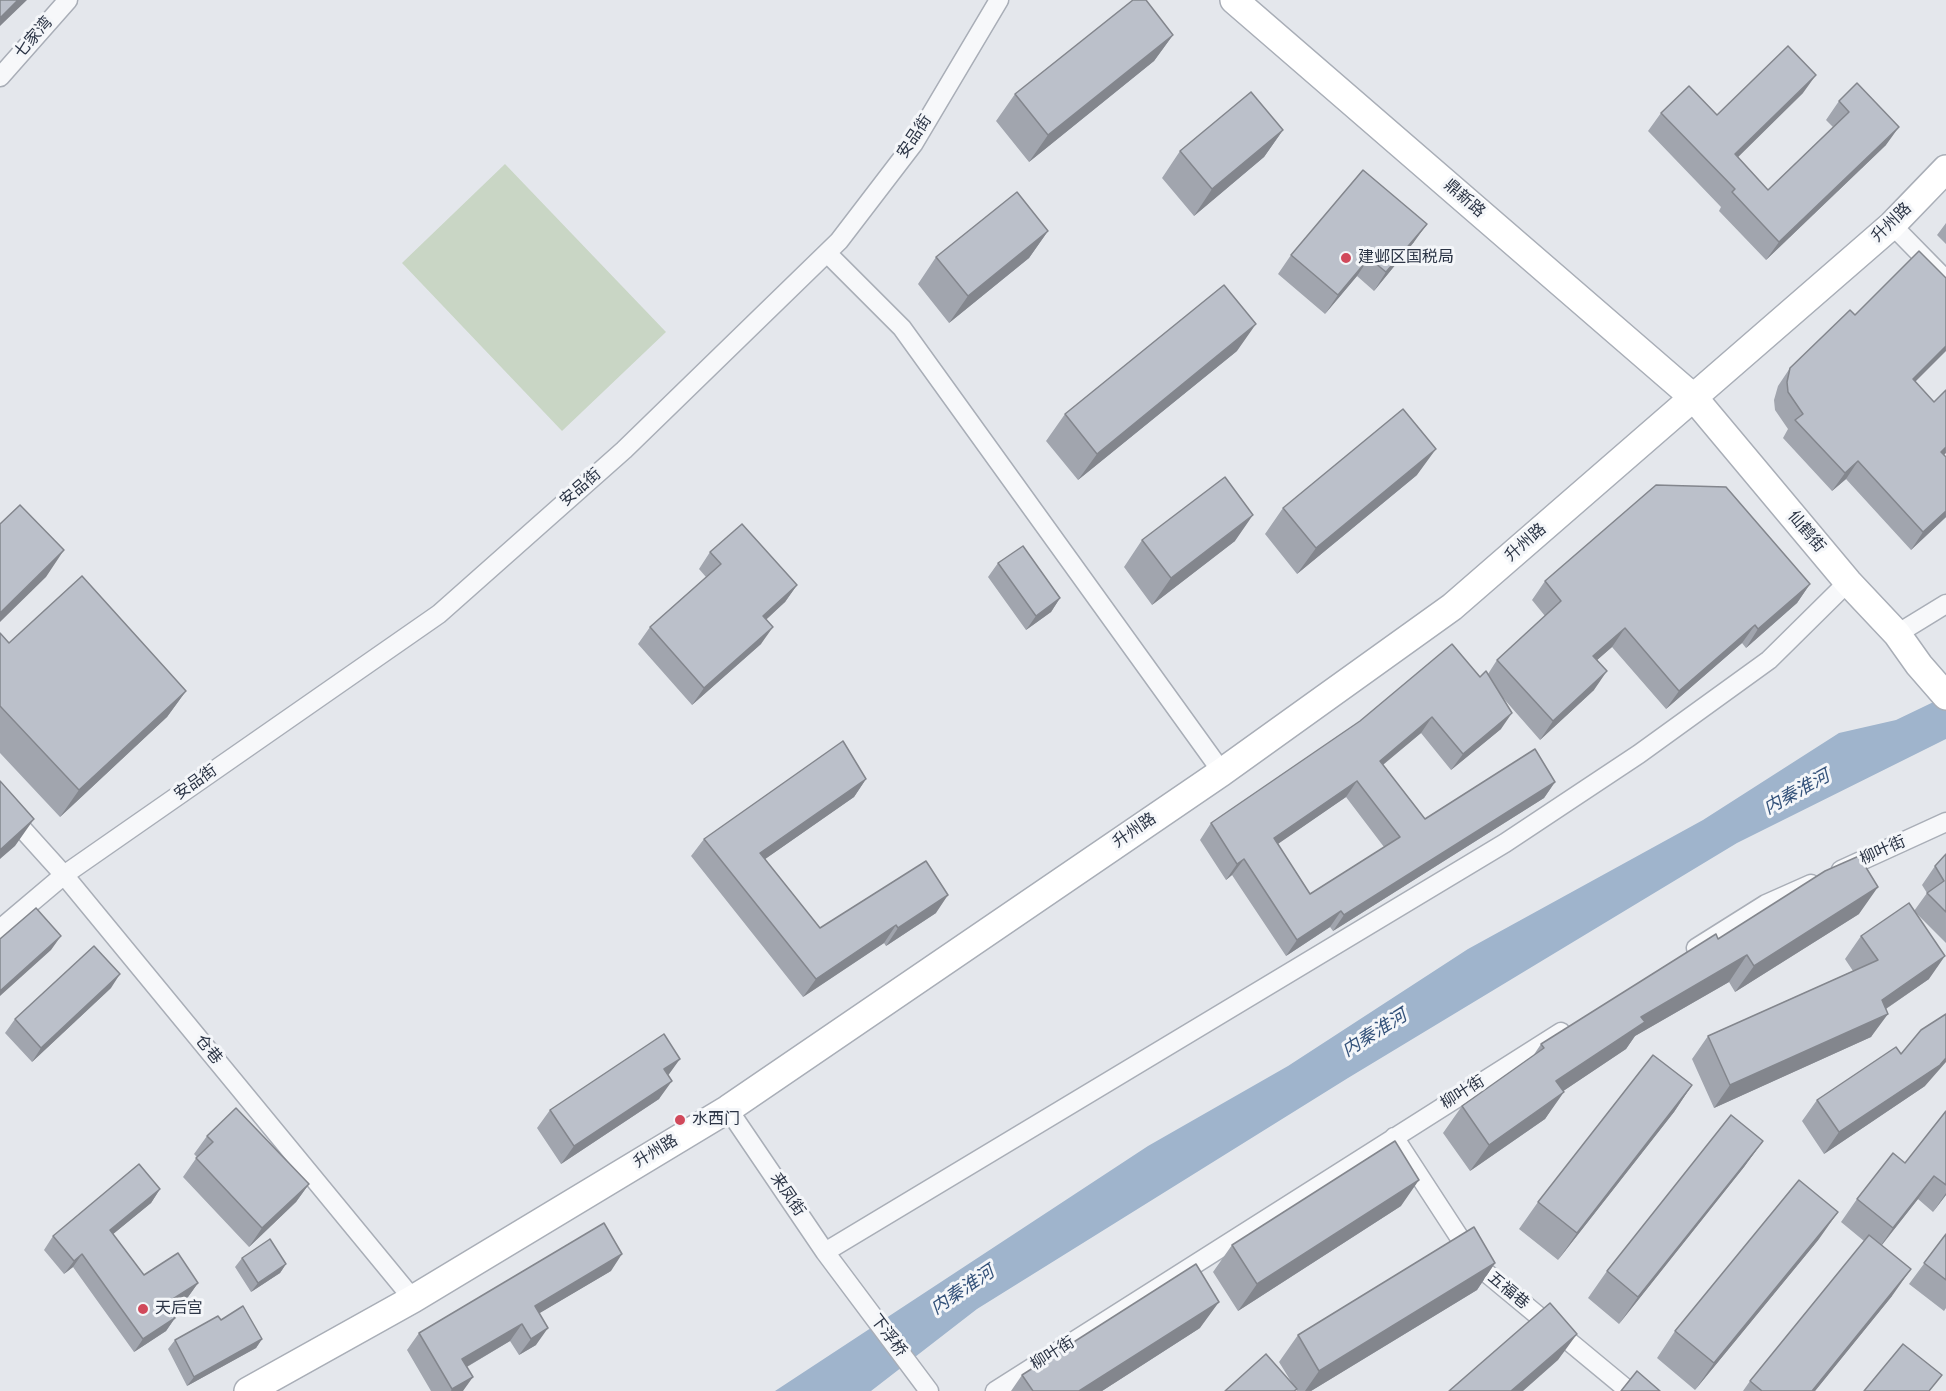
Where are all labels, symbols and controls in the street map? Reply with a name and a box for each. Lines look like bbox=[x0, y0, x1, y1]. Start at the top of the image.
street label: 七家湾 bbox=[11, 14, 57, 62]
street label: 安品街 bbox=[894, 112, 936, 162]
street label: 鼎新路 bbox=[1440, 176, 1488, 222]
street label: 升州路 bbox=[1868, 199, 1916, 247]
place label: 建邺区国税局 bbox=[1358, 248, 1454, 268]
marker: 建邺区国税局 bbox=[1339, 251, 1353, 265]
street label: 安品街 bbox=[557, 465, 605, 511]
street label: 仙鹤街 bbox=[1783, 507, 1829, 557]
street label: 升州路 bbox=[1502, 520, 1550, 566]
street label: 安品街 bbox=[171, 761, 221, 805]
water label: 内秦淮河 bbox=[1760, 766, 1834, 820]
street label: 升州路 bbox=[1110, 810, 1160, 852]
street label: 柳叶街 bbox=[1857, 832, 1909, 870]
water label: 内秦淮河 bbox=[1339, 1006, 1411, 1062]
street label: 仓巷 bbox=[190, 1032, 226, 1068]
street label: 柳叶街 bbox=[1438, 1072, 1488, 1114]
place label: 水西门 bbox=[692, 1110, 740, 1130]
marker: 水西门 bbox=[673, 1113, 687, 1127]
street label: 升州路 bbox=[630, 1131, 682, 1173]
street label: 来凤街 bbox=[766, 1170, 808, 1220]
water label: 内秦淮河 bbox=[927, 1262, 999, 1320]
street label: 五福巷 bbox=[1483, 1268, 1533, 1314]
place label: 天后宫 bbox=[155, 1299, 203, 1319]
marker: 天后宫 bbox=[136, 1302, 150, 1316]
street label: 下浮桥 bbox=[866, 1311, 910, 1361]
street label: 柳叶街 bbox=[1028, 1333, 1078, 1375]

